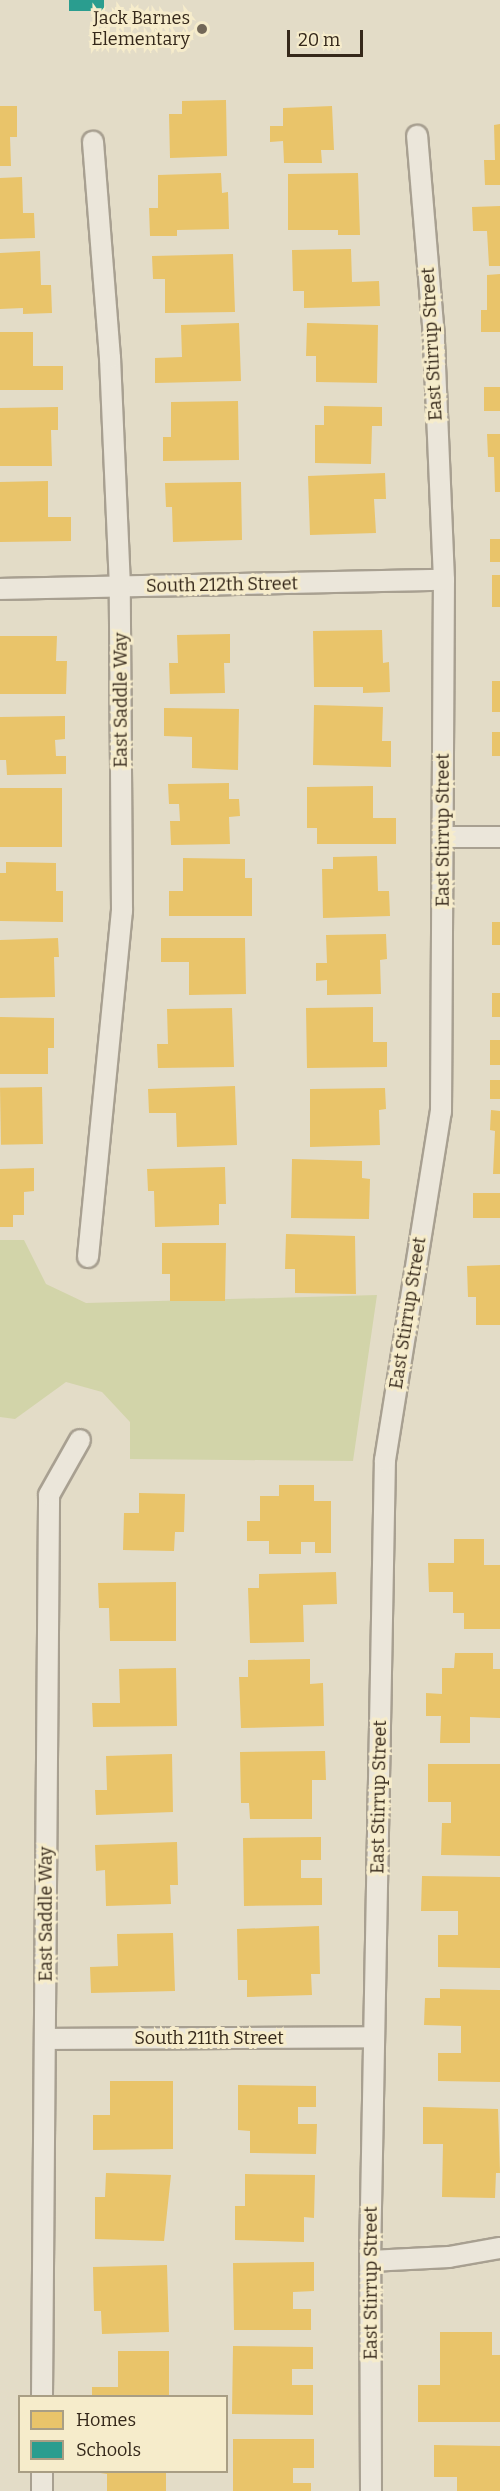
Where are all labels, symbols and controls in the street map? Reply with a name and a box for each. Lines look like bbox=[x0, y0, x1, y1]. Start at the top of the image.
place label: Jack Barnes Elementary bbox=[91, 8, 190, 50]
scale bar bbox=[290, 18, 366, 56]
marker: Jack Barnes Elementary bbox=[195, 22, 209, 36]
text: 20 m bbox=[298, 29, 340, 51]
street label: East Stirrup Street bbox=[417, 267, 447, 421]
street label: South 212th Street bbox=[146, 573, 298, 597]
street label: East Saddle Way bbox=[110, 632, 132, 768]
street label: East Stirrup Street bbox=[432, 753, 454, 907]
street label: East Stirrup Street bbox=[385, 1235, 431, 1391]
street label: East Stirrup Street bbox=[367, 1720, 391, 1874]
street label: East Saddle Way bbox=[35, 1846, 57, 1982]
street label: South 211th Street bbox=[134, 2027, 284, 2049]
street label: East Stirrup Street bbox=[360, 2206, 382, 2360]
legend bbox=[18, 2395, 228, 2473]
text: Homes bbox=[76, 2409, 136, 2431]
text: Schools bbox=[76, 2439, 141, 2461]

